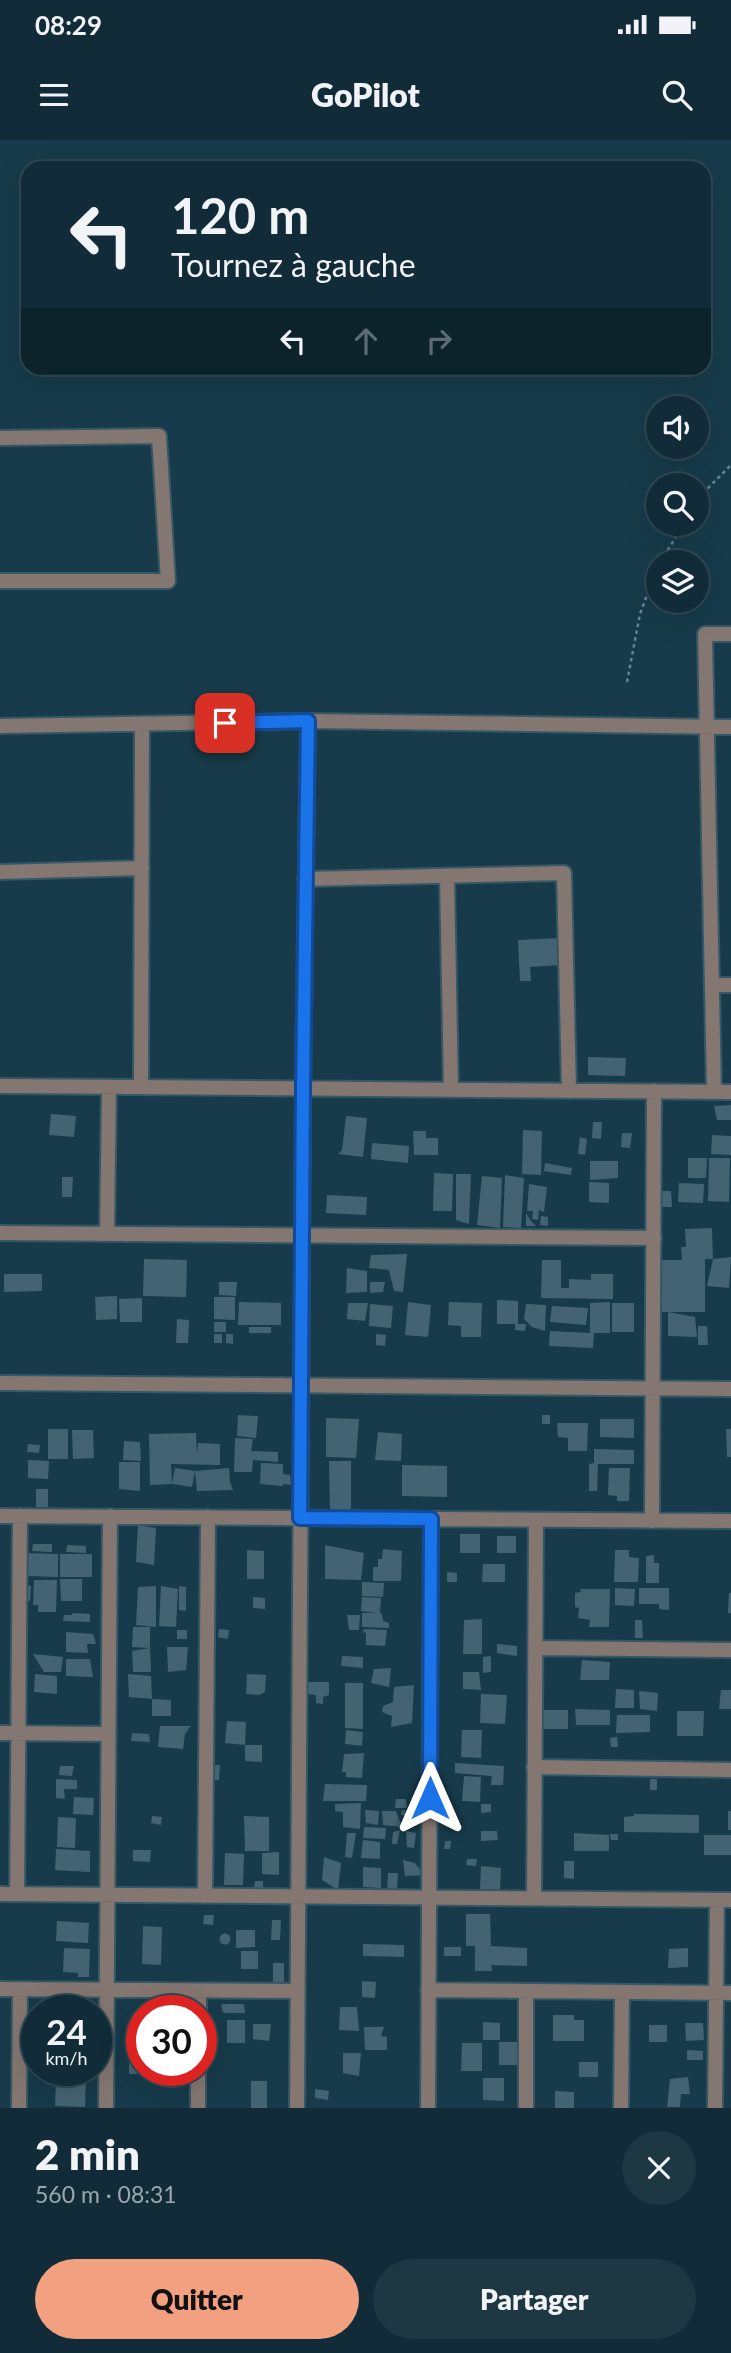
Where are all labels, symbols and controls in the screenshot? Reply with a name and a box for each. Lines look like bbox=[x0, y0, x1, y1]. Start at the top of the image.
text: 08:29 bbox=[35, 9, 102, 41]
text: GoPilot bbox=[311, 75, 420, 114]
icon: menu bbox=[35, 76, 73, 114]
icon: search bbox=[658, 76, 696, 114]
text: 120 m bbox=[171, 186, 309, 244]
icon: left bbox=[56, 189, 147, 280]
text: Tournez à gauche bbox=[171, 245, 416, 284]
icon: left bbox=[274, 322, 312, 360]
icon: ahead bbox=[347, 322, 385, 360]
icon: right bbox=[420, 322, 458, 360]
map controls bbox=[646, 396, 709, 613]
button: sound bbox=[646, 396, 709, 459]
button: search bbox=[646, 473, 709, 536]
button: layers bbox=[646, 550, 709, 613]
pin bbox=[195, 693, 255, 753]
icon: arrive bbox=[206, 704, 244, 742]
position arrow bbox=[393, 1761, 467, 1835]
speed limit sign: 30 bbox=[126, 1995, 217, 2086]
text: 24 bbox=[46, 2010, 87, 2052]
text: km/h bbox=[45, 2047, 88, 2069]
text: 2 min bbox=[35, 2129, 140, 2179]
button: close bbox=[622, 2131, 696, 2205]
text: 560 m · 08:31 bbox=[35, 2180, 177, 2208]
button: Quitter bbox=[35, 2259, 359, 2339]
button: Partager bbox=[373, 2259, 696, 2339]

